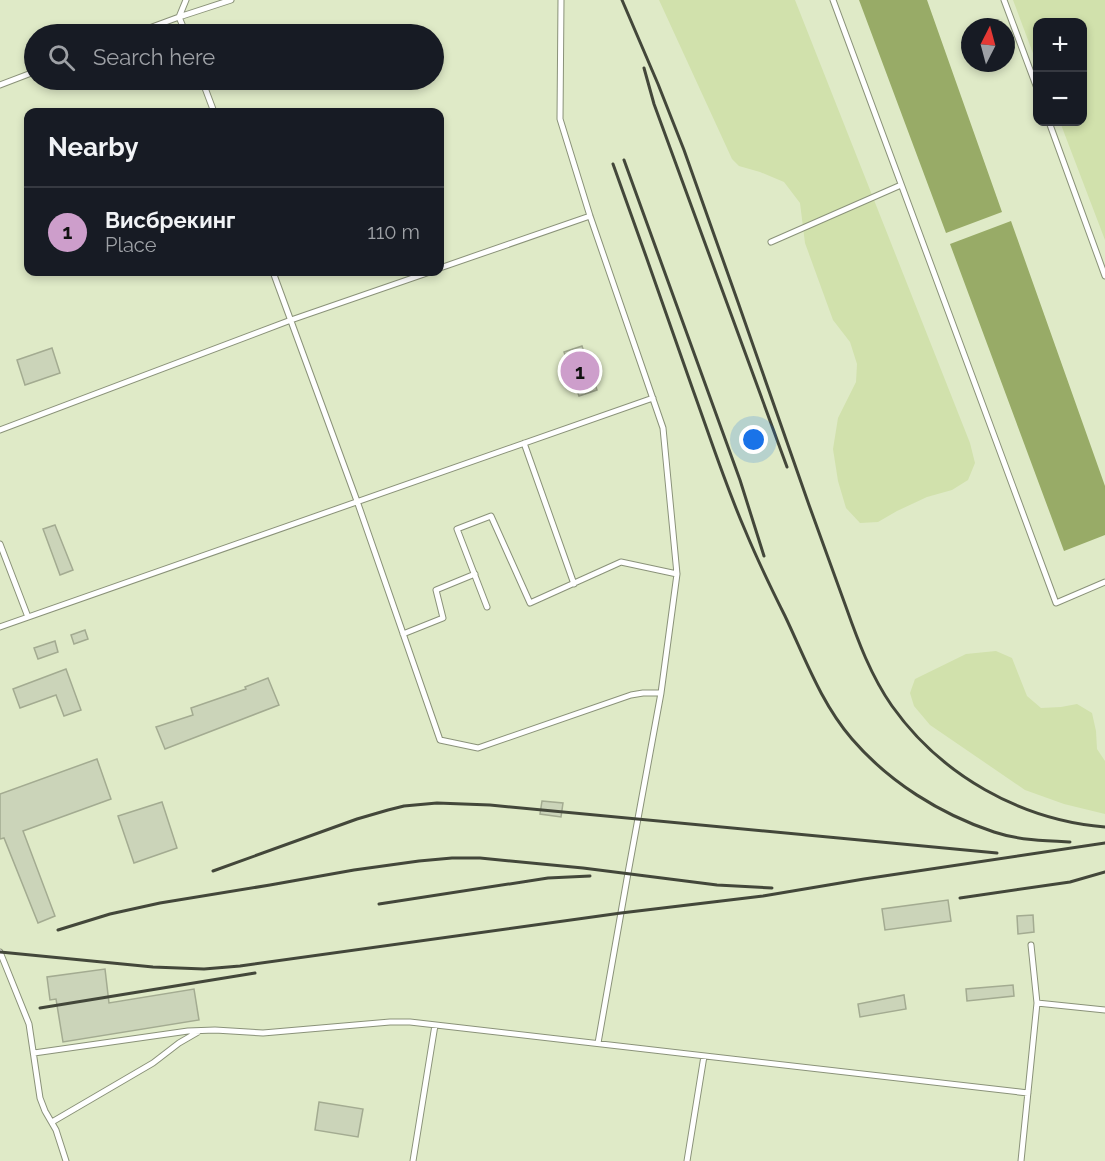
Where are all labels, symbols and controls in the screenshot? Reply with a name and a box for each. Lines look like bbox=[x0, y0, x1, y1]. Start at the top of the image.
north arrow bbox=[961, 18, 1015, 72]
map controls bbox=[1033, 18, 1087, 126]
button: + bbox=[1033, 18, 1087, 72]
search box bbox=[24, 24, 444, 90]
icon: search bbox=[45, 41, 78, 74]
text: Search here bbox=[93, 44, 215, 70]
button: − bbox=[1033, 72, 1087, 126]
text: Nearby bbox=[48, 132, 138, 162]
text: Висбрекинг bbox=[105, 207, 235, 233]
text: 1 bbox=[63, 220, 72, 244]
text: 110 m bbox=[367, 220, 420, 244]
text: Place bbox=[105, 233, 156, 257]
pin: 1 bbox=[560, 348, 600, 394]
your location bbox=[739, 425, 768, 454]

